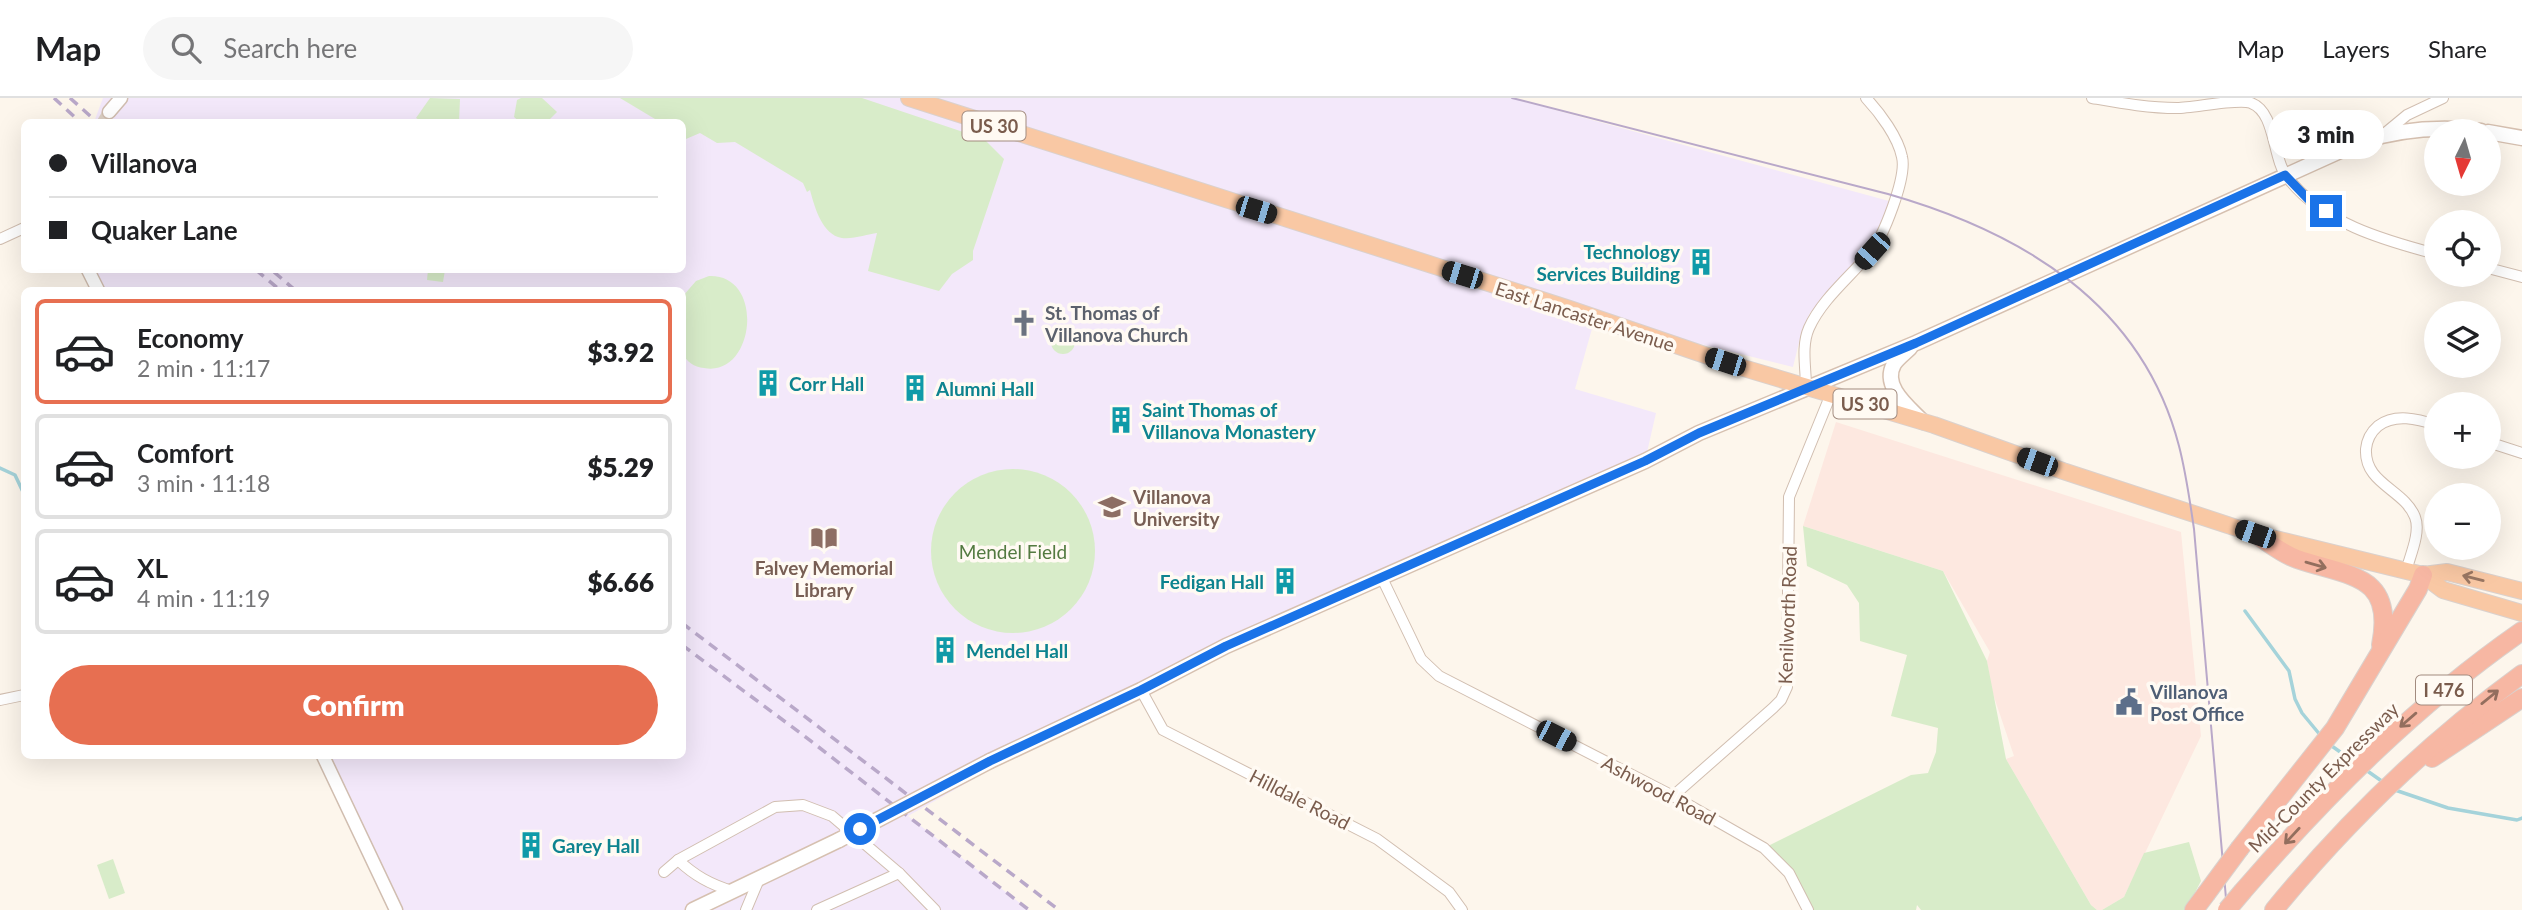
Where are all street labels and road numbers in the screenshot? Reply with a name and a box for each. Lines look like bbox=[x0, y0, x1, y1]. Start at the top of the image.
road number: US 30 bbox=[962, 111, 1026, 140]
street label: East Lancaster Avenue bbox=[1492, 276, 1678, 356]
road number: US 30 bbox=[1834, 390, 1896, 418]
street label: Kenilworth Road bbox=[1773, 545, 1801, 685]
road number: I 476 bbox=[2416, 676, 2472, 704]
street label: Mid-County Expressway bbox=[2243, 697, 2403, 857]
street label: Ashwood Road bbox=[1598, 750, 1720, 830]
street label: Hilldale Road bbox=[1246, 764, 1354, 834]

